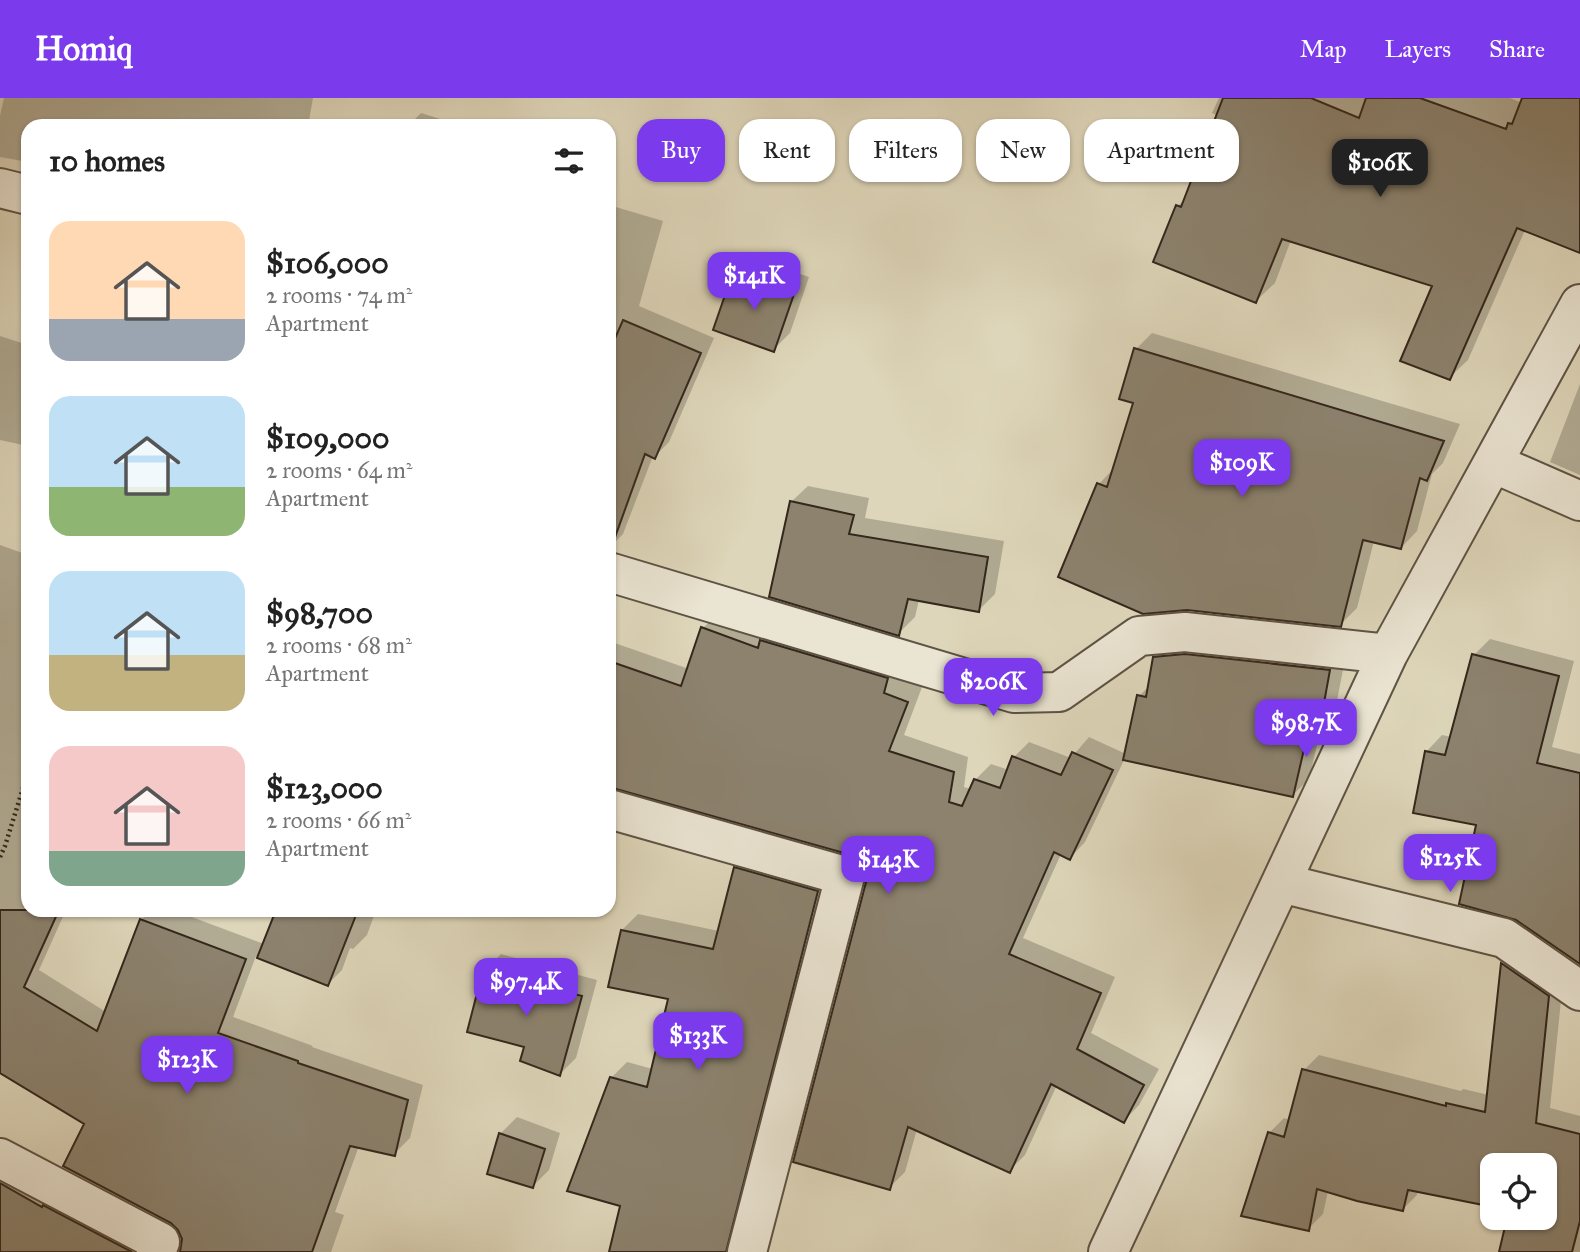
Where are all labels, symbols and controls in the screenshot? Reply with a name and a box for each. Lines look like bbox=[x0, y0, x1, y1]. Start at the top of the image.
text: Homiq bbox=[35, 29, 132, 69]
text: Map bbox=[1300, 34, 1347, 64]
text: Layers bbox=[1385, 34, 1451, 64]
text: Share bbox=[1489, 34, 1545, 64]
chip: Buy bbox=[637, 119, 725, 182]
chip: Rent bbox=[739, 119, 835, 182]
chip: Filters bbox=[849, 119, 962, 182]
chip: New bbox=[976, 119, 1070, 182]
chip: Apartment bbox=[1084, 119, 1239, 182]
pin: $106K bbox=[1331, 140, 1429, 199]
icon: filters bbox=[550, 142, 588, 180]
text: 10 homes bbox=[49, 143, 165, 179]
text: $106K bbox=[1348, 148, 1412, 176]
text: $106,000 bbox=[266, 245, 389, 281]
icon: home bbox=[105, 249, 189, 333]
pin: $141K bbox=[705, 252, 803, 312]
text: $141K bbox=[723, 261, 785, 289]
text: 2 rooms · 74 m² bbox=[266, 281, 412, 309]
text: Apartment bbox=[266, 309, 369, 337]
text: $109,000 bbox=[266, 420, 389, 456]
icon: home bbox=[105, 424, 189, 508]
pin: $109K bbox=[1193, 440, 1291, 499]
text: $109K bbox=[1210, 448, 1274, 476]
text: 2 rooms · 64 m² bbox=[266, 456, 412, 484]
text: Apartment bbox=[266, 484, 369, 512]
text: $98,700 bbox=[266, 595, 373, 631]
icon: home bbox=[105, 599, 189, 683]
text: 2 rooms · 68 m² bbox=[266, 631, 412, 659]
pin: $206K bbox=[944, 658, 1042, 718]
text: Apartment bbox=[266, 659, 369, 687]
text: $206K bbox=[960, 667, 1026, 695]
pin: $98.7K bbox=[1249, 700, 1363, 759]
text: $98.7K bbox=[1271, 708, 1341, 736]
text: $123,000 bbox=[266, 770, 383, 806]
icon: home bbox=[105, 774, 189, 858]
text: 2 rooms · 66 m² bbox=[266, 806, 411, 834]
text: Apartment bbox=[266, 834, 369, 862]
pin: $125K bbox=[1401, 834, 1499, 894]
pin: $143K bbox=[839, 836, 937, 896]
text: $125K bbox=[1419, 843, 1481, 871]
text: $143K bbox=[857, 845, 919, 873]
pin: $97.4K bbox=[469, 958, 583, 1018]
text: $97.4K bbox=[490, 967, 562, 995]
pin: $133K bbox=[649, 1012, 747, 1072]
text: $133K bbox=[669, 1021, 727, 1049]
pin: $123K bbox=[138, 1037, 236, 1096]
text: $123K bbox=[157, 1045, 217, 1073]
map controls bbox=[1480, 1153, 1557, 1230]
button: locate bbox=[1480, 1153, 1557, 1230]

